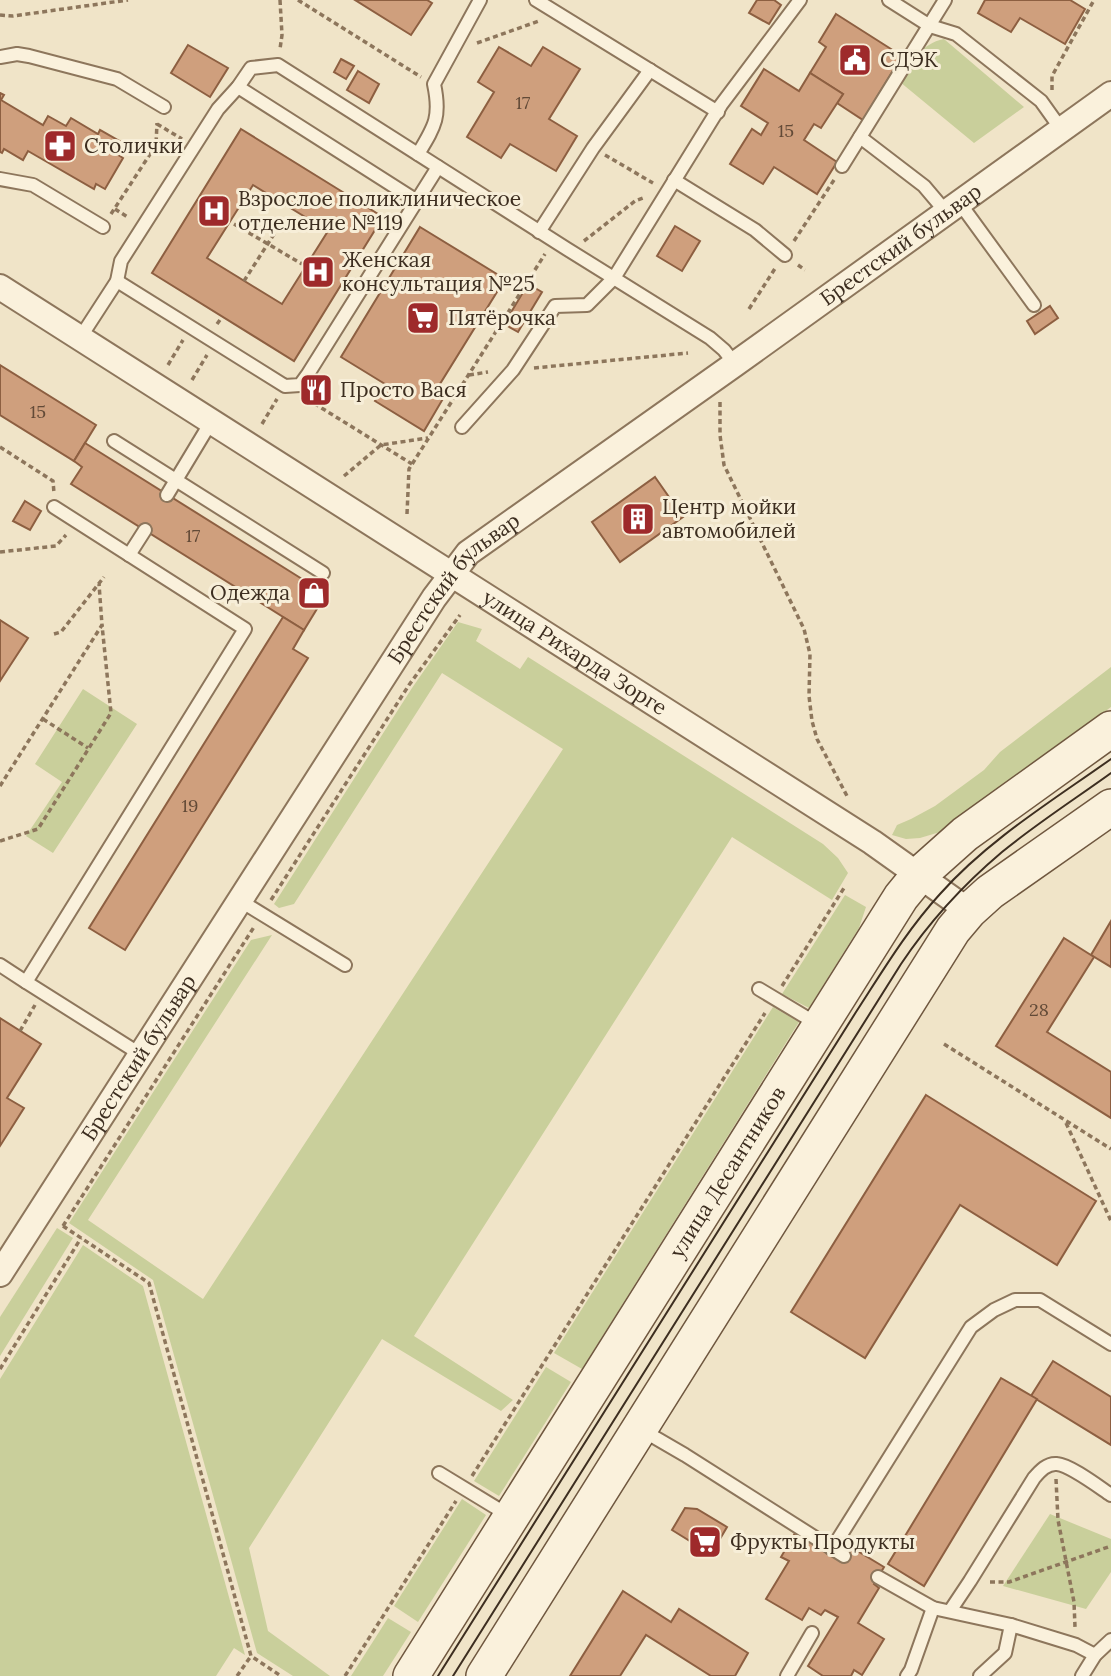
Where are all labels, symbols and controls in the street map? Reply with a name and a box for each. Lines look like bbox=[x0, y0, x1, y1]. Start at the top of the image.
public building icon: СДЭК bbox=[836, 41, 874, 79]
place label: СДЭК bbox=[880, 46, 939, 73]
house number: 17 bbox=[516, 91, 530, 114]
house number: 15 bbox=[778, 119, 794, 142]
pharmacy icon: Столички bbox=[41, 127, 79, 165]
place label: Столички bbox=[84, 132, 183, 159]
street label: Брестский бульвар bbox=[814, 177, 987, 312]
place label: Взрослое поликлиническое отделение №119 bbox=[238, 185, 521, 236]
hospital icon: Взрослое поликлиническое отделение №119 bbox=[195, 192, 233, 230]
place label: Женская консультация №25 bbox=[342, 246, 535, 297]
hospital icon: Женская консультация №25 bbox=[299, 253, 337, 291]
supermarket icon: Пятёрочка bbox=[404, 299, 442, 337]
place label: Пятёрочка bbox=[448, 304, 556, 331]
restaurant icon: Просто Вася bbox=[297, 371, 335, 409]
place label: Просто Вася bbox=[340, 376, 467, 403]
house number: 15 bbox=[30, 400, 46, 423]
place label: Центр мойки автомобилей bbox=[662, 493, 796, 544]
building icon: Центр мойки автомобилей bbox=[619, 500, 657, 538]
street label: Брестский бульвар bbox=[381, 507, 525, 669]
house number: 17 bbox=[186, 524, 200, 547]
shop icon: Одежда bbox=[295, 574, 333, 612]
place label: Одежда bbox=[210, 579, 290, 606]
street label: улица Рихарда Зорге bbox=[477, 584, 672, 721]
house number: 19 bbox=[182, 794, 198, 817]
street label: Брестский бульвар bbox=[75, 969, 202, 1146]
house number: 28 bbox=[1029, 998, 1049, 1021]
street label: улица Десантников bbox=[663, 1081, 791, 1263]
supermarket icon: Фрукты Продукты bbox=[686, 1523, 724, 1561]
place label: Фрукты Продукты bbox=[730, 1528, 915, 1555]

